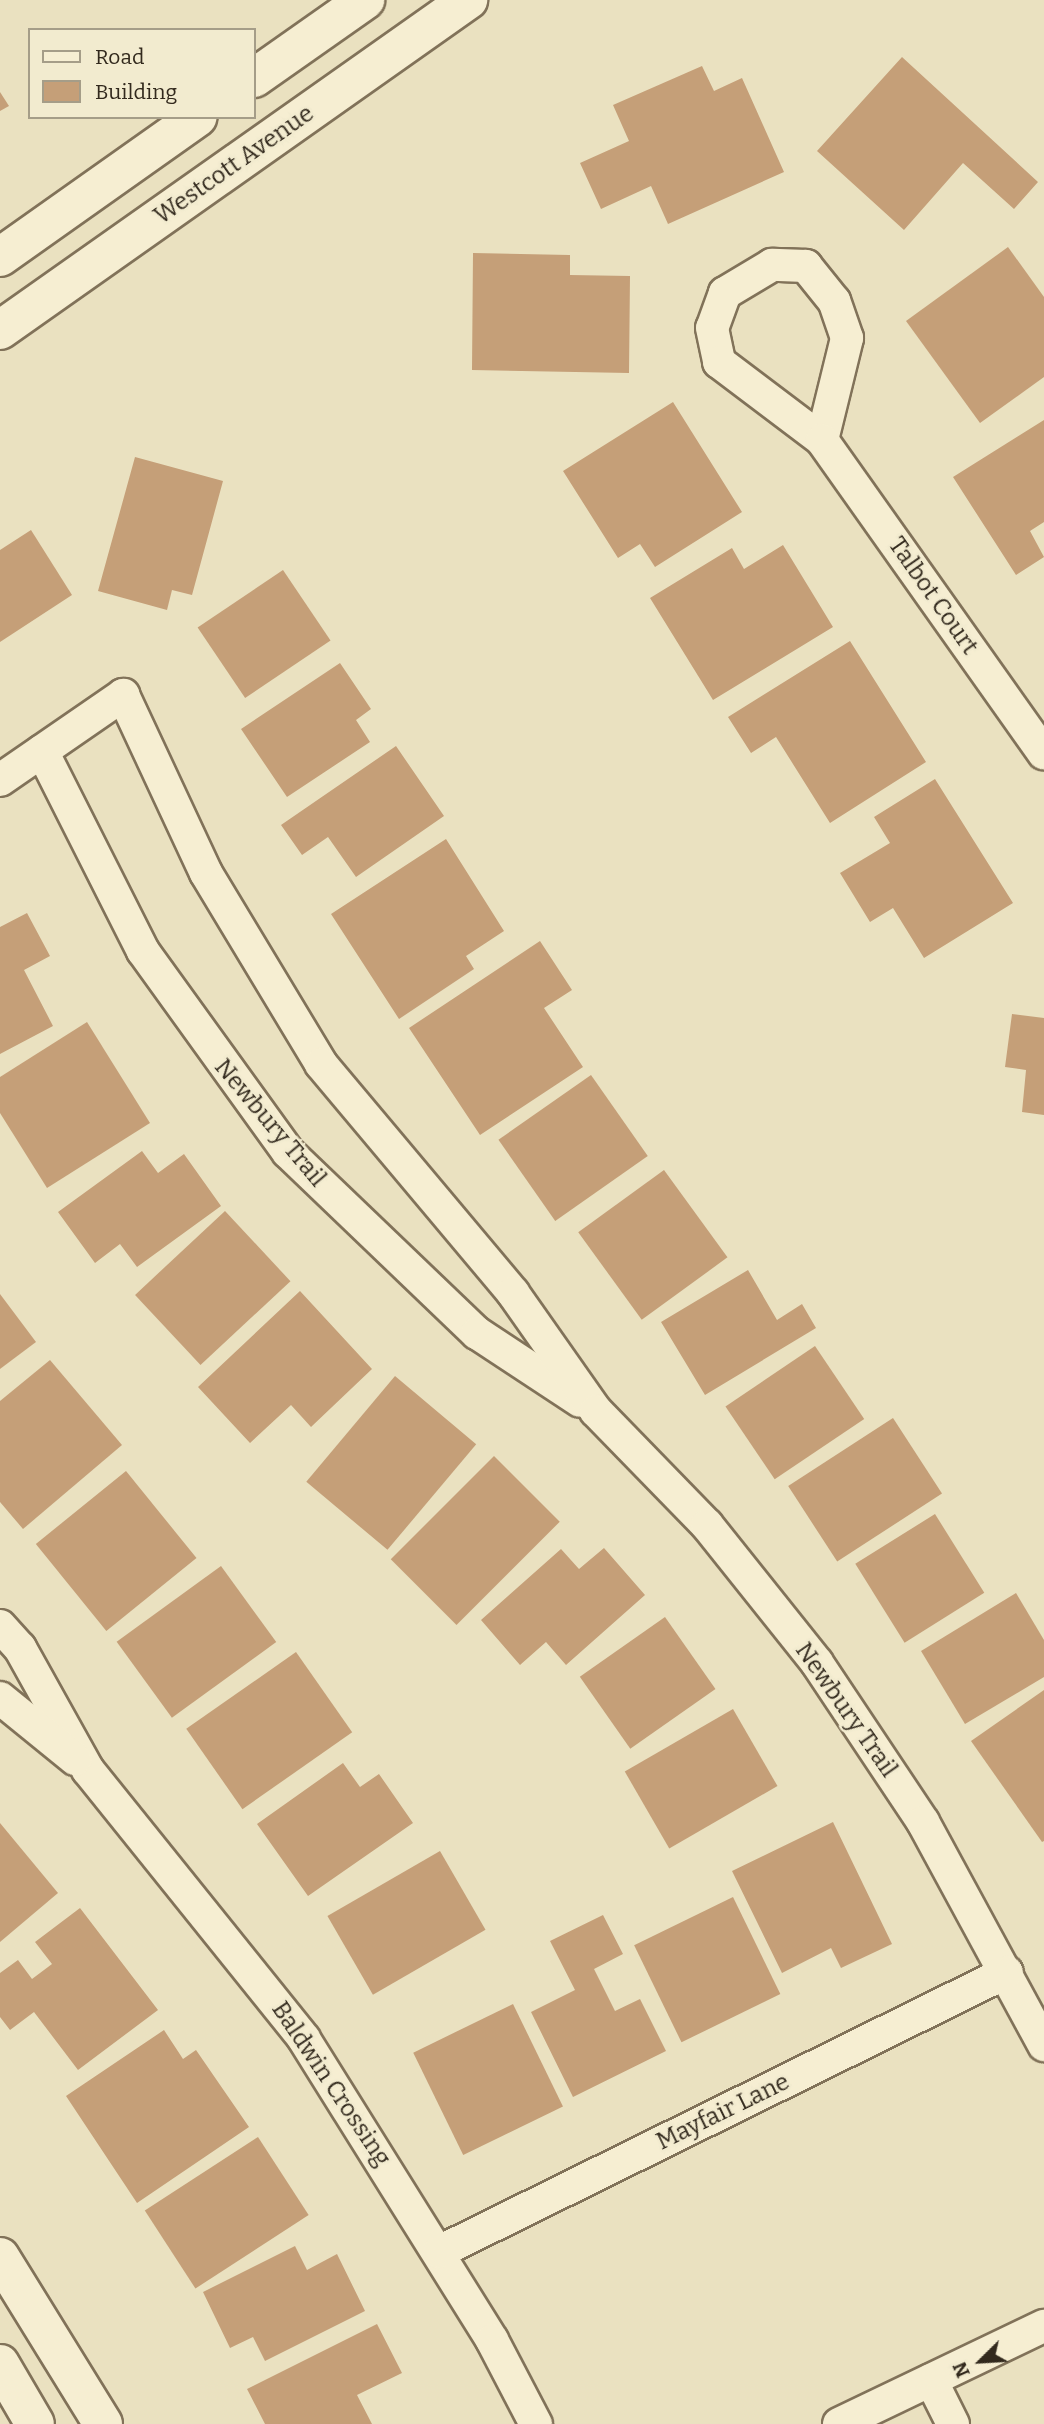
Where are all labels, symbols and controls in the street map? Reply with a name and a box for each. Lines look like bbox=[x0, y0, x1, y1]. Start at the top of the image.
legend bbox=[28, 28, 256, 119]
text: Road bbox=[95, 44, 144, 70]
text: Building bbox=[95, 79, 177, 105]
street label: Westcott Avenue bbox=[149, 99, 319, 231]
street label: Talbot Court bbox=[882, 532, 984, 660]
street label: Newbury Trail bbox=[208, 1053, 332, 1193]
street label: Newbury Trail bbox=[789, 1637, 903, 1783]
street label: Baldwin Crossing bbox=[265, 1996, 397, 2172]
street label: Mayfair Lane bbox=[652, 2067, 794, 2157]
north arrow bbox=[946, 2326, 1016, 2396]
text: N bbox=[948, 2358, 975, 2381]

